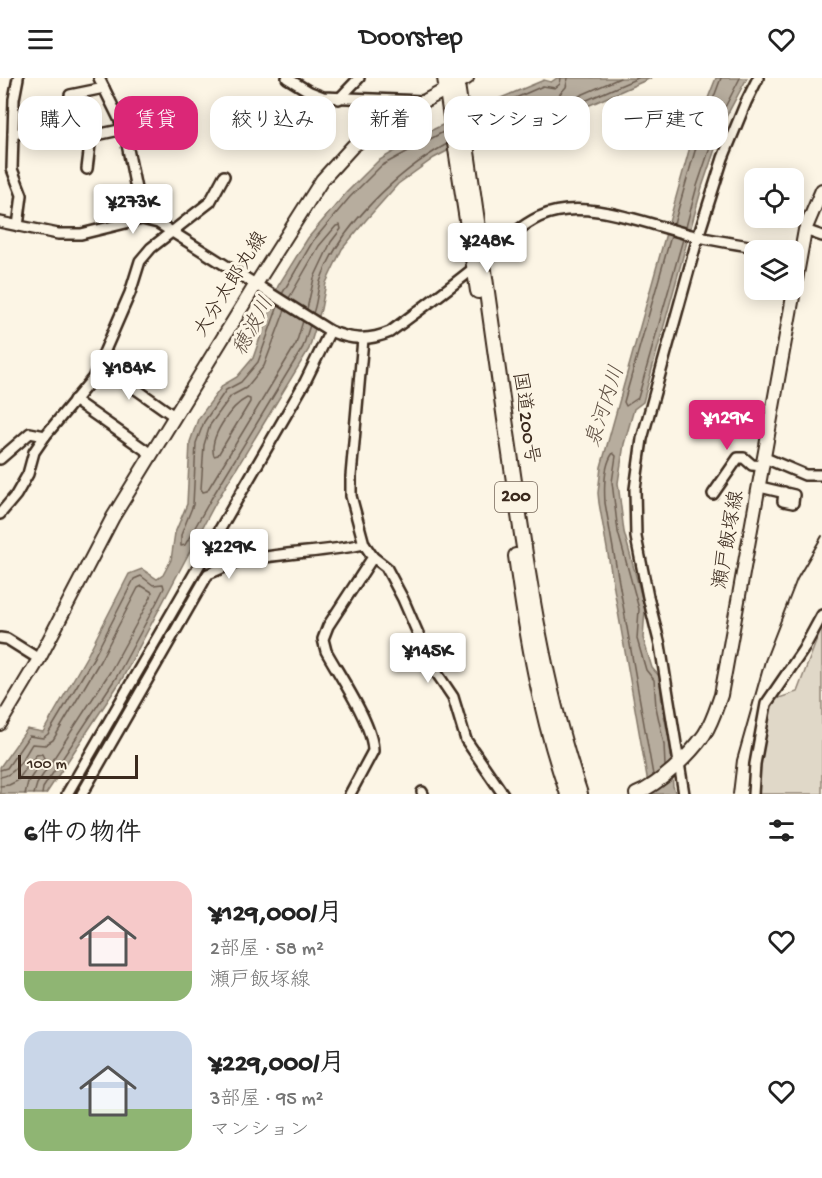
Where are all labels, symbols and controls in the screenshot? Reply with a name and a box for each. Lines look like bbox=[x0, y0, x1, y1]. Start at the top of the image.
icon: menu bbox=[24, 23, 57, 56]
text: Doorstep bbox=[359, 23, 463, 55]
icon: heart bbox=[765, 23, 798, 56]
chip: 購入 bbox=[18, 96, 102, 150]
chip: 賃貸 bbox=[114, 96, 198, 150]
chip: 絞り込み bbox=[210, 96, 336, 150]
chip: 新着 bbox=[348, 96, 432, 150]
chip: マンション bbox=[444, 96, 590, 150]
chip: 一戸建て bbox=[602, 96, 728, 150]
map controls bbox=[744, 168, 804, 300]
button: locate bbox=[744, 168, 804, 228]
pin: ¥273K bbox=[91, 184, 175, 235]
text: ¥273K bbox=[108, 192, 158, 215]
pin: ¥248K bbox=[445, 223, 529, 274]
street label: 大分太郎丸線 bbox=[190, 227, 274, 342]
text: ¥248K bbox=[462, 231, 512, 254]
button: layers bbox=[744, 240, 804, 300]
water label: 穂波川 bbox=[228, 293, 281, 361]
pin: ¥184K bbox=[87, 350, 171, 401]
text: ¥184K bbox=[105, 358, 153, 381]
water label: 泉河内川 bbox=[580, 363, 632, 451]
street label: 国道200号 bbox=[506, 370, 543, 465]
pin: ¥129K bbox=[685, 400, 769, 451]
text: ¥129K bbox=[703, 408, 751, 431]
road number: 200 bbox=[495, 482, 537, 512]
street label: 瀬戸飯塚線 bbox=[709, 489, 750, 591]
pin: ¥229K bbox=[187, 529, 271, 580]
text: ¥229K bbox=[204, 537, 254, 560]
pin: ¥145K bbox=[386, 633, 470, 684]
text: ¥145K bbox=[404, 641, 452, 664]
scale bar bbox=[18, 752, 138, 780]
text: 100 m bbox=[27, 756, 67, 775]
icon: filters bbox=[765, 814, 798, 847]
text: 6件の物件 bbox=[24, 820, 141, 851]
text: ¥129,000/月 bbox=[210, 900, 343, 931]
icon: home bbox=[72, 905, 144, 977]
icon: heart bbox=[765, 925, 798, 958]
text: 2部屋 · 58 m² bbox=[210, 939, 324, 962]
text: 瀬戸飯塚線 bbox=[210, 970, 310, 993]
text: ¥229,000/月 bbox=[210, 1050, 345, 1081]
icon: home bbox=[72, 1055, 144, 1127]
icon: heart bbox=[765, 1075, 798, 1108]
text: 3部屋 · 95 m² bbox=[210, 1089, 324, 1112]
text: マンション bbox=[210, 1120, 309, 1143]

